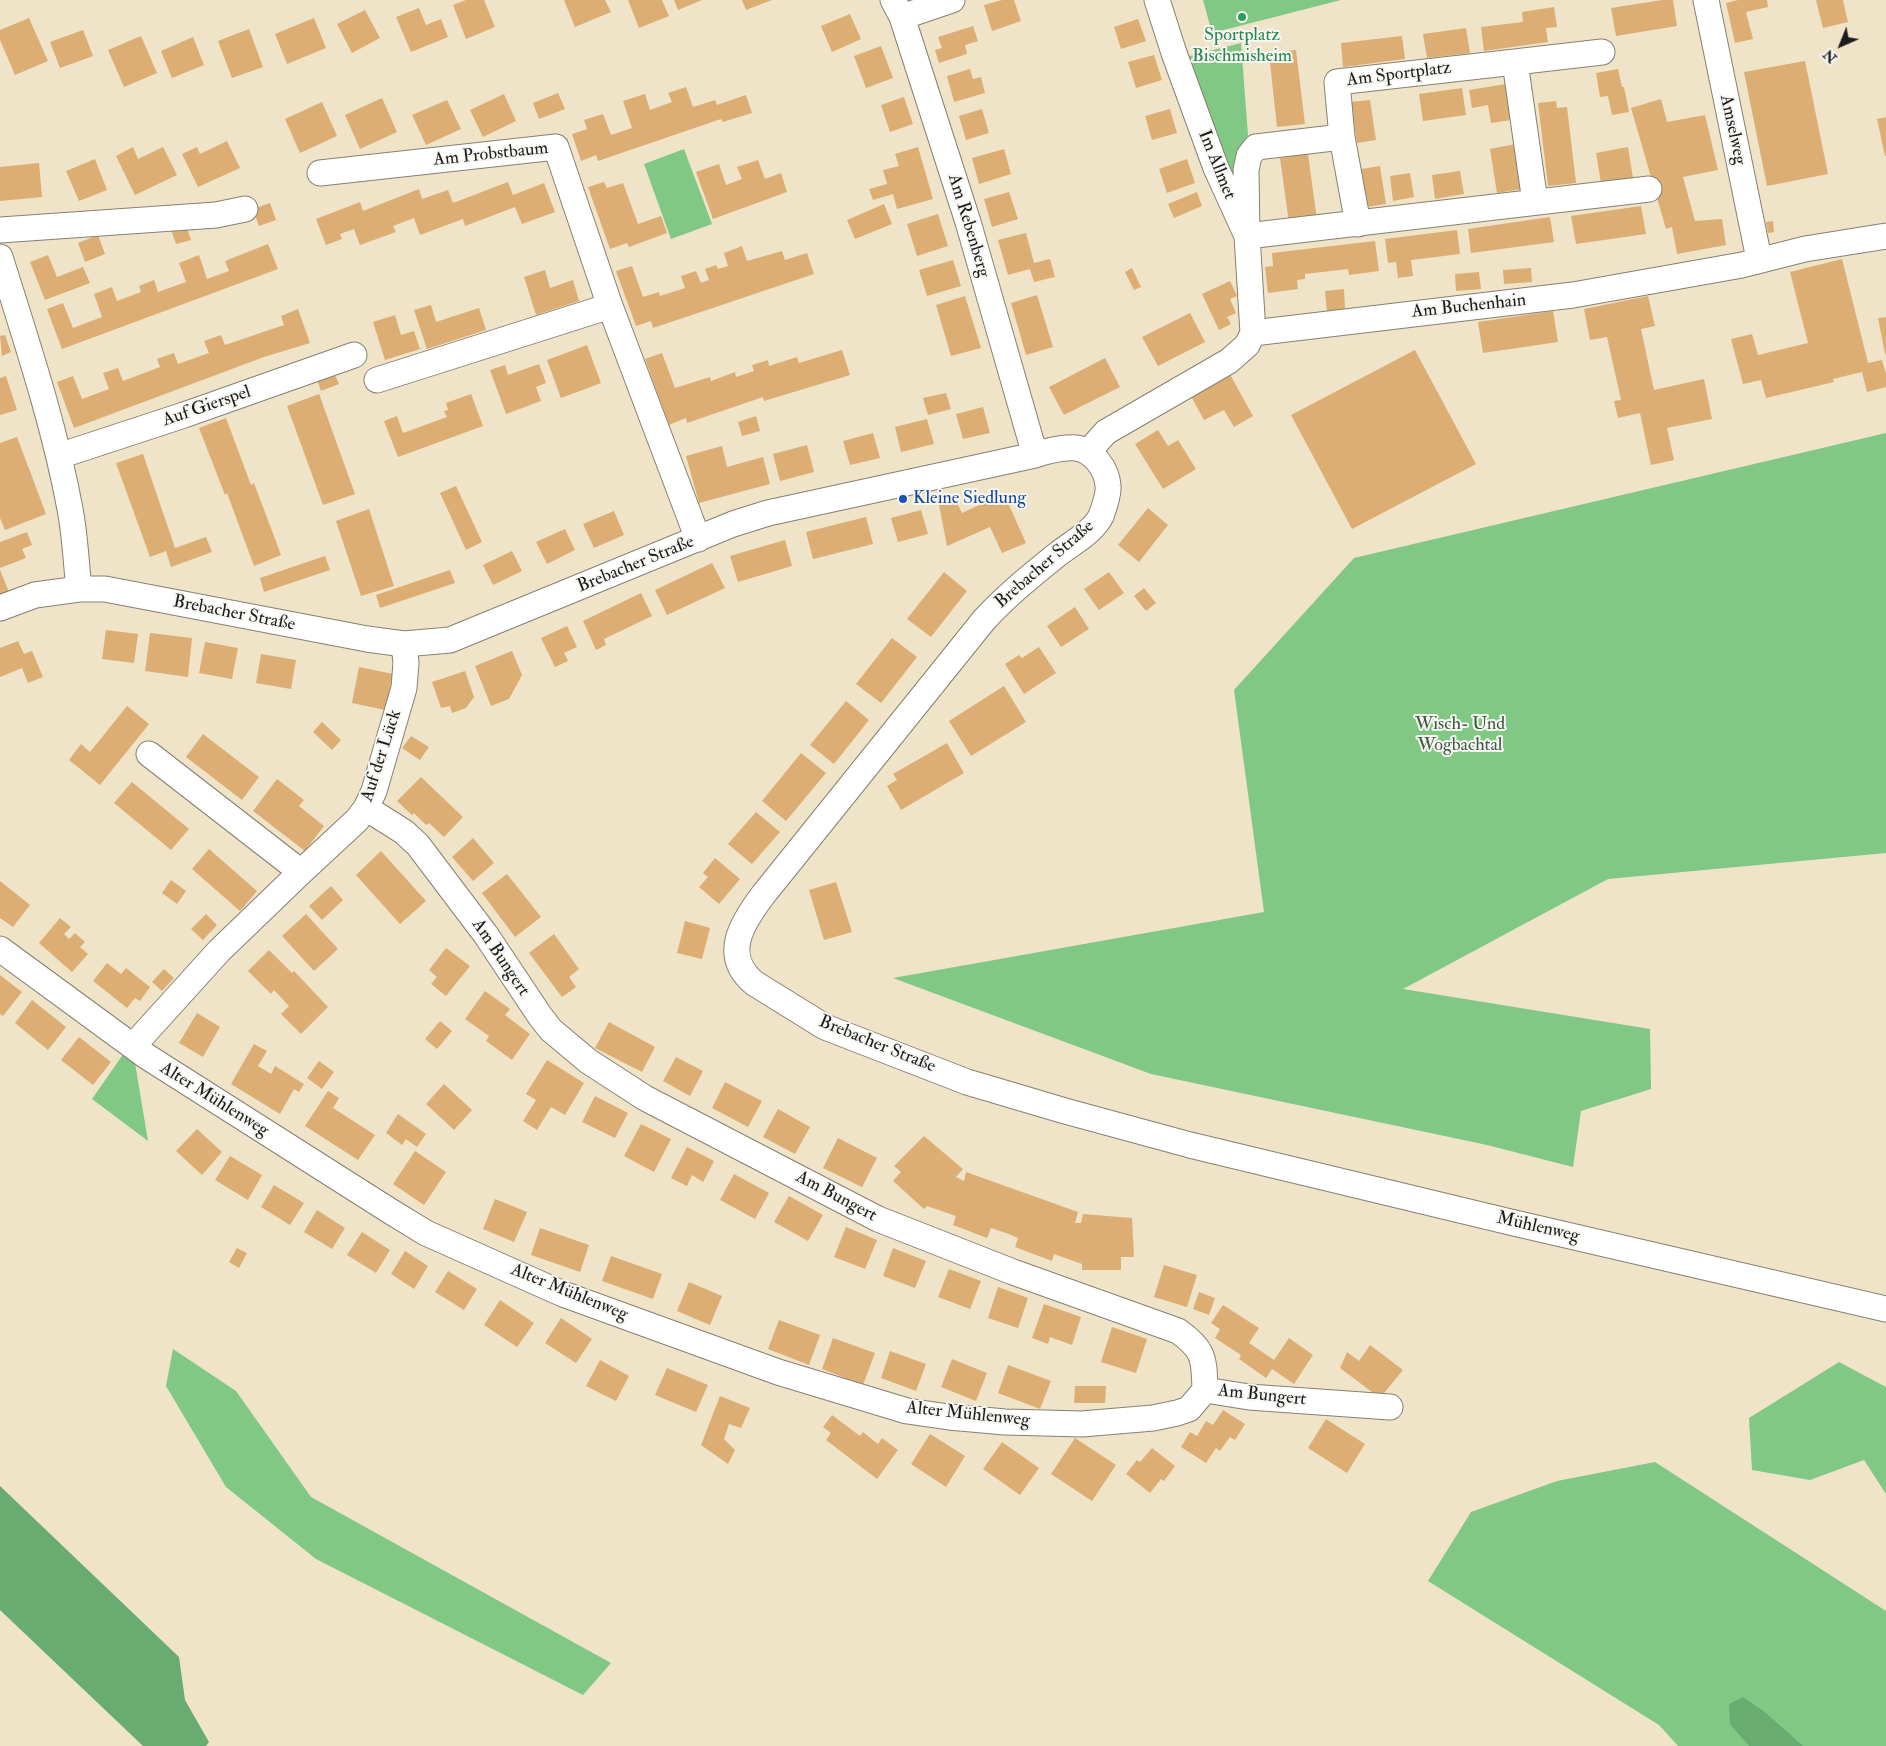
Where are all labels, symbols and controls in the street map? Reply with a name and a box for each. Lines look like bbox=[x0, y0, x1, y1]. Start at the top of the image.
marker: Sportplatz Bischmisheim bbox=[1236, 11, 1248, 23]
north arrow bbox=[1816, 20, 1866, 70]
place label: Sportplatz Bischmisheim bbox=[1192, 25, 1292, 68]
text: N bbox=[1820, 46, 1841, 67]
street label: Am Sportplatz bbox=[1346, 58, 1452, 92]
street label: Amselweg bbox=[1714, 93, 1750, 167]
street label: Im Allmet bbox=[1192, 127, 1240, 203]
street label: Am Probstbaum bbox=[433, 138, 549, 172]
street label: Am Rebenberg bbox=[942, 172, 994, 280]
street label: Am Buchenhain bbox=[1411, 290, 1527, 324]
street label: Auf Gierspel bbox=[160, 382, 254, 432]
place label: Kleine Siedlung bbox=[913, 488, 1026, 510]
marker: Kleine Siedlung bbox=[897, 493, 909, 505]
street label: Brebacher Straße bbox=[991, 516, 1099, 614]
street label: Brebacher Straße bbox=[574, 532, 698, 598]
street label: Brebacher Straße bbox=[171, 592, 297, 636]
street label: Auf der Lück bbox=[357, 707, 407, 805]
park label: Wisch- Und Wogbachtal bbox=[1415, 714, 1505, 756]
street label: Am Bungert bbox=[466, 915, 534, 1001]
street label: Brebacher Straße bbox=[815, 1012, 939, 1078]
street label: Alter Mühlenweg bbox=[156, 1058, 272, 1142]
street label: Am Bungert bbox=[792, 1167, 880, 1227]
street label: Mühlenweg bbox=[1494, 1208, 1582, 1248]
street label: Alter Mühlenweg bbox=[507, 1260, 631, 1326]
street label: Am Bungert bbox=[1217, 1381, 1307, 1411]
street label: Alter Mühlenweg bbox=[905, 1398, 1031, 1432]

